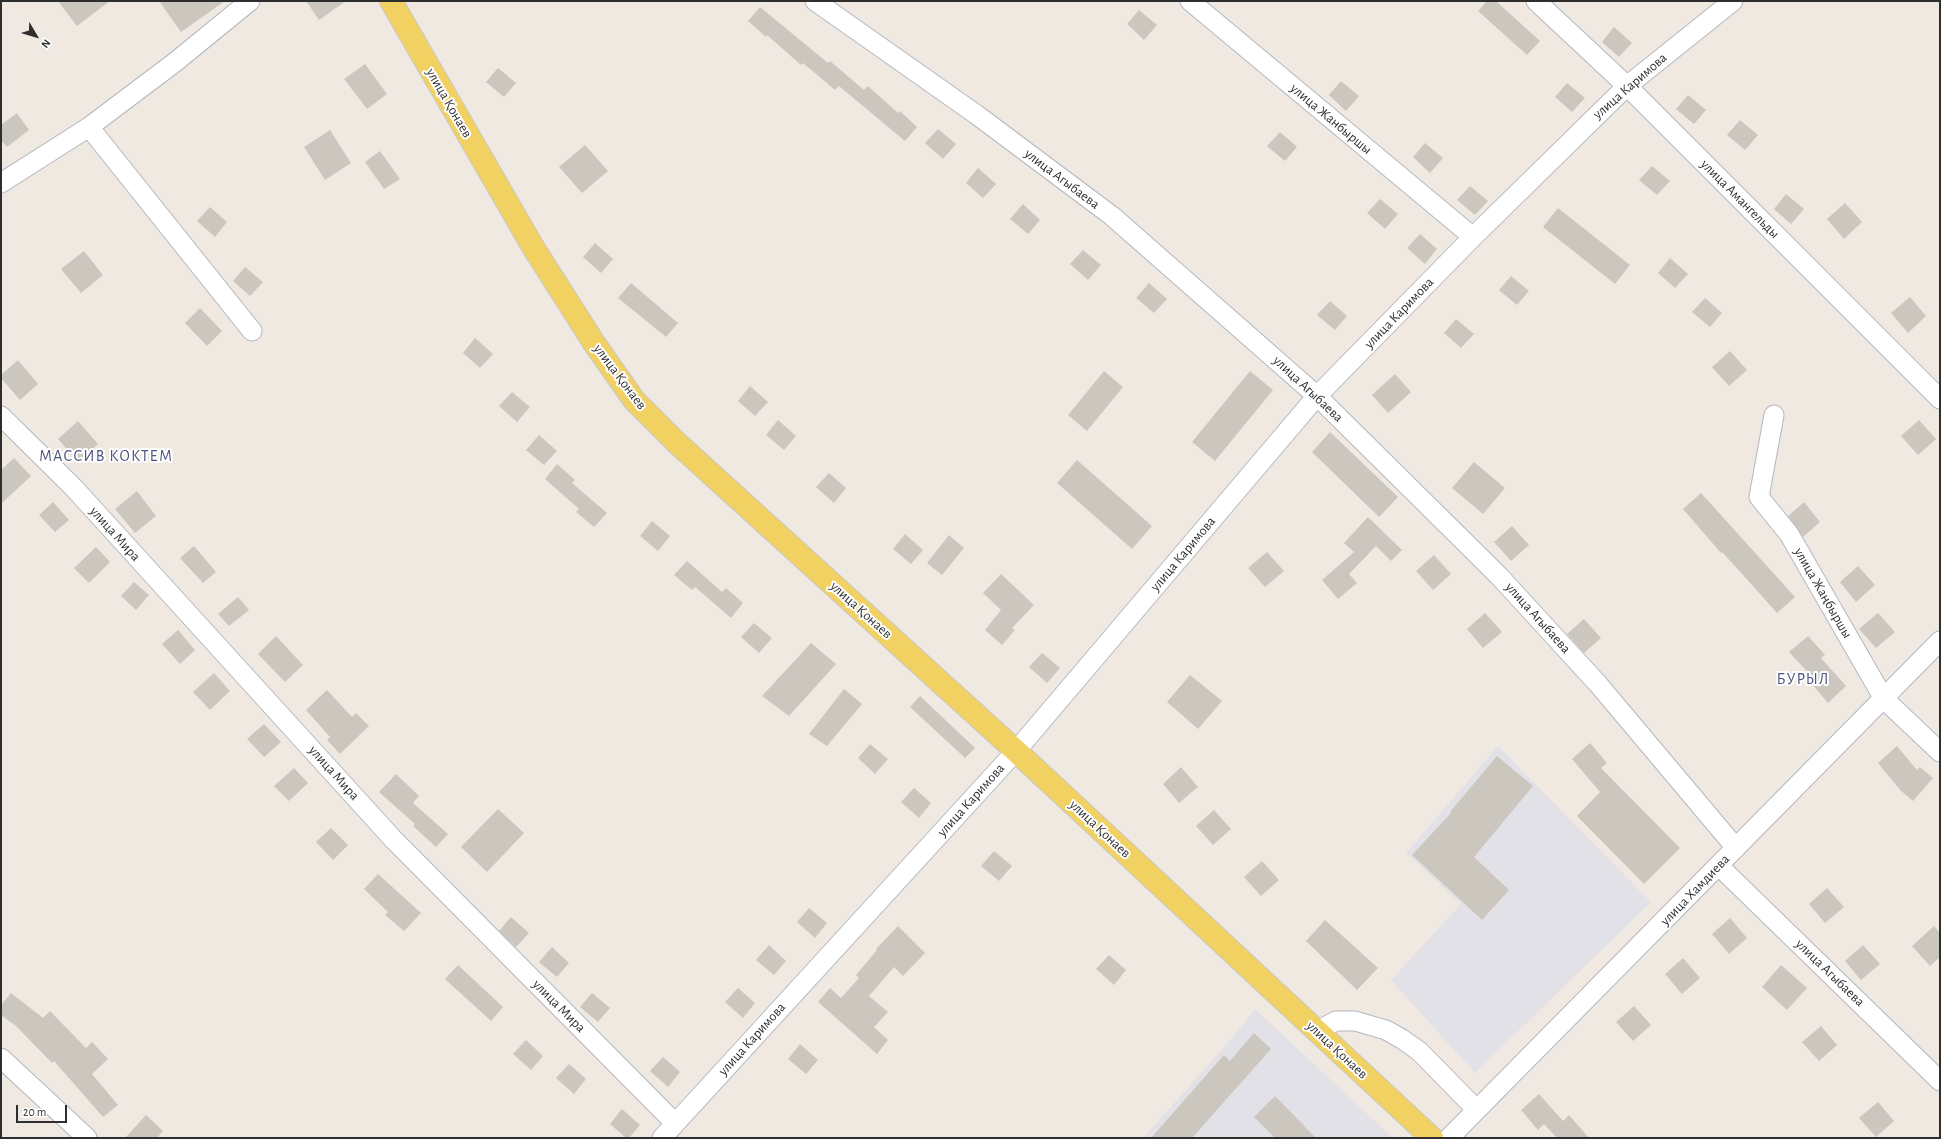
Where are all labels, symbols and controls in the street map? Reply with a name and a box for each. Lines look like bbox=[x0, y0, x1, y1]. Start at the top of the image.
north arrow bbox=[16, 16, 56, 56]
text: N bbox=[39, 37, 53, 50]
street label: улица Каримова bbox=[1590, 49, 1670, 123]
street label: улица Қонаев bbox=[422, 65, 476, 141]
street label: улица Жанбыршы bbox=[1287, 80, 1375, 158]
street label: улица Агыбаева bbox=[1021, 145, 1103, 213]
street label: улица Амангельды bbox=[1697, 156, 1783, 242]
street label: улица Каримова bbox=[1361, 274, 1437, 352]
street label: улица Қонаев bbox=[590, 341, 650, 413]
street label: улица Агыбаева bbox=[1269, 352, 1347, 426]
district label: МАССИВ КОКТЕМ bbox=[39, 446, 173, 466]
street label: улица Мира bbox=[86, 503, 144, 565]
street label: улица Каримова bbox=[1147, 513, 1219, 595]
street label: улица Жаңбыршы bbox=[1790, 545, 1856, 641]
street label: улица Қонаев bbox=[827, 578, 895, 642]
street label: улица Агыбаева bbox=[1502, 579, 1574, 657]
district label: БУРЫЛ bbox=[1776, 669, 1830, 689]
street label: улица Мира bbox=[305, 742, 363, 804]
street label: улица Каримова bbox=[934, 760, 1008, 840]
street label: улица Қонаев bbox=[1066, 796, 1134, 862]
street label: улица Хамдиева bbox=[1657, 851, 1733, 929]
street label: улица Агыбаева bbox=[1792, 936, 1868, 1010]
street label: улица Мира bbox=[529, 976, 589, 1036]
street label: улица Каримова bbox=[715, 999, 789, 1079]
street label: улица Қонаев bbox=[1303, 1017, 1371, 1083]
scale bar bbox=[18, 1097, 69, 1123]
text: 20 m bbox=[23, 1106, 46, 1118]

